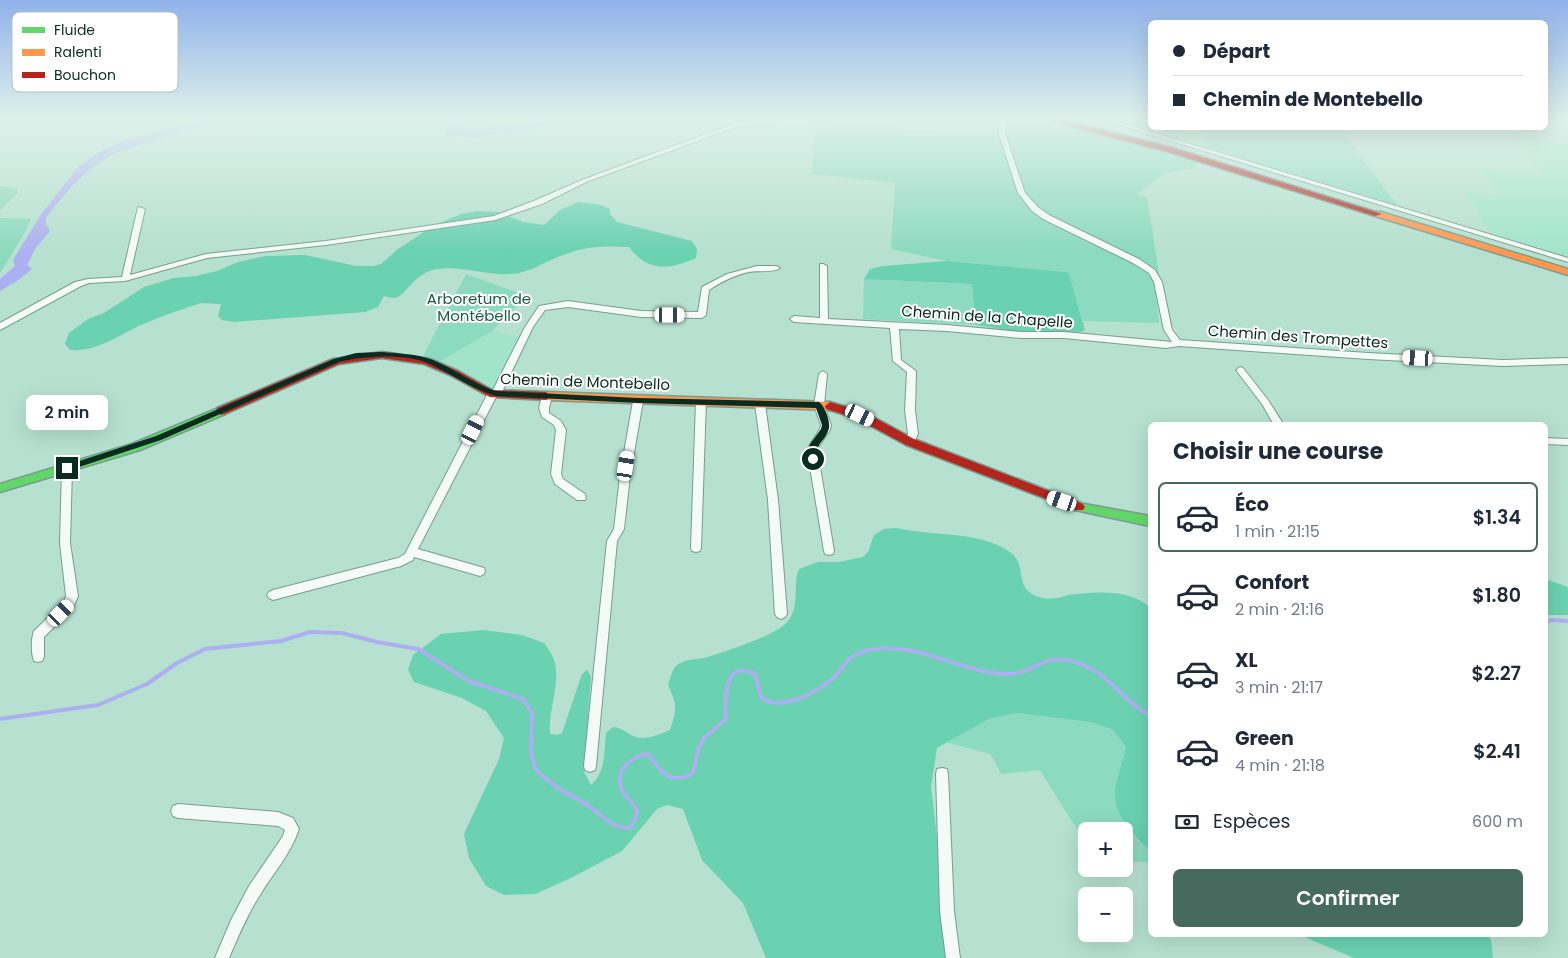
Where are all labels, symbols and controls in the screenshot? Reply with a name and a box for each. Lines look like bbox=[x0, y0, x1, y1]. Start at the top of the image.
legend bbox=[12, 12, 178, 92]
text: Fluide bbox=[54, 20, 95, 40]
text: Départ bbox=[1203, 38, 1270, 65]
text: Ralenti bbox=[54, 42, 102, 62]
text: Bouchon bbox=[54, 65, 116, 85]
text: Chemin de Montebello bbox=[1203, 86, 1423, 113]
park label: Arboretum de Montébello bbox=[427, 288, 531, 326]
street label: Chemin de la Chapelle bbox=[901, 300, 1074, 333]
car bbox=[655, 308, 685, 323]
street label: Chemin des Trompettes bbox=[1207, 320, 1389, 353]
car bbox=[1402, 350, 1433, 366]
street label: Chemin de Montebello bbox=[500, 368, 670, 395]
callout: 2 min bbox=[26, 396, 108, 430]
text: 2 min bbox=[45, 401, 89, 424]
car bbox=[843, 402, 876, 428]
car bbox=[459, 413, 486, 447]
text: Choisir une course bbox=[1173, 436, 1383, 467]
route start bbox=[802, 448, 824, 470]
car bbox=[616, 450, 635, 482]
route end bbox=[56, 457, 78, 479]
car bbox=[1045, 489, 1078, 513]
text: Éco bbox=[1235, 491, 1269, 518]
icon: car bbox=[1175, 495, 1220, 540]
text: $1.34 bbox=[1473, 504, 1521, 531]
text: 1 min · 21:15 bbox=[1235, 520, 1320, 543]
text: Confort bbox=[1235, 569, 1309, 596]
icon: car bbox=[1175, 573, 1220, 618]
text: $1.80 bbox=[1472, 582, 1521, 609]
car bbox=[45, 597, 76, 629]
text: 2 min · 21:16 bbox=[1235, 598, 1324, 621]
text: XL bbox=[1235, 647, 1258, 674]
icon: car bbox=[1175, 651, 1220, 696]
text: $2.27 bbox=[1471, 660, 1521, 687]
text: 3 min · 21:17 bbox=[1235, 676, 1323, 699]
text: Green bbox=[1235, 725, 1294, 752]
icon: car bbox=[1175, 729, 1220, 774]
text: $2.41 bbox=[1473, 738, 1521, 765]
text: 4 min · 21:18 bbox=[1235, 754, 1325, 777]
icon: cash bbox=[1173, 808, 1201, 836]
text: Espèces bbox=[1213, 808, 1291, 835]
text: 600 m bbox=[1472, 810, 1523, 833]
map controls bbox=[1078, 822, 1133, 942]
button: + bbox=[1078, 822, 1133, 877]
button: Confirmer bbox=[1173, 869, 1523, 927]
button: − bbox=[1078, 887, 1133, 942]

